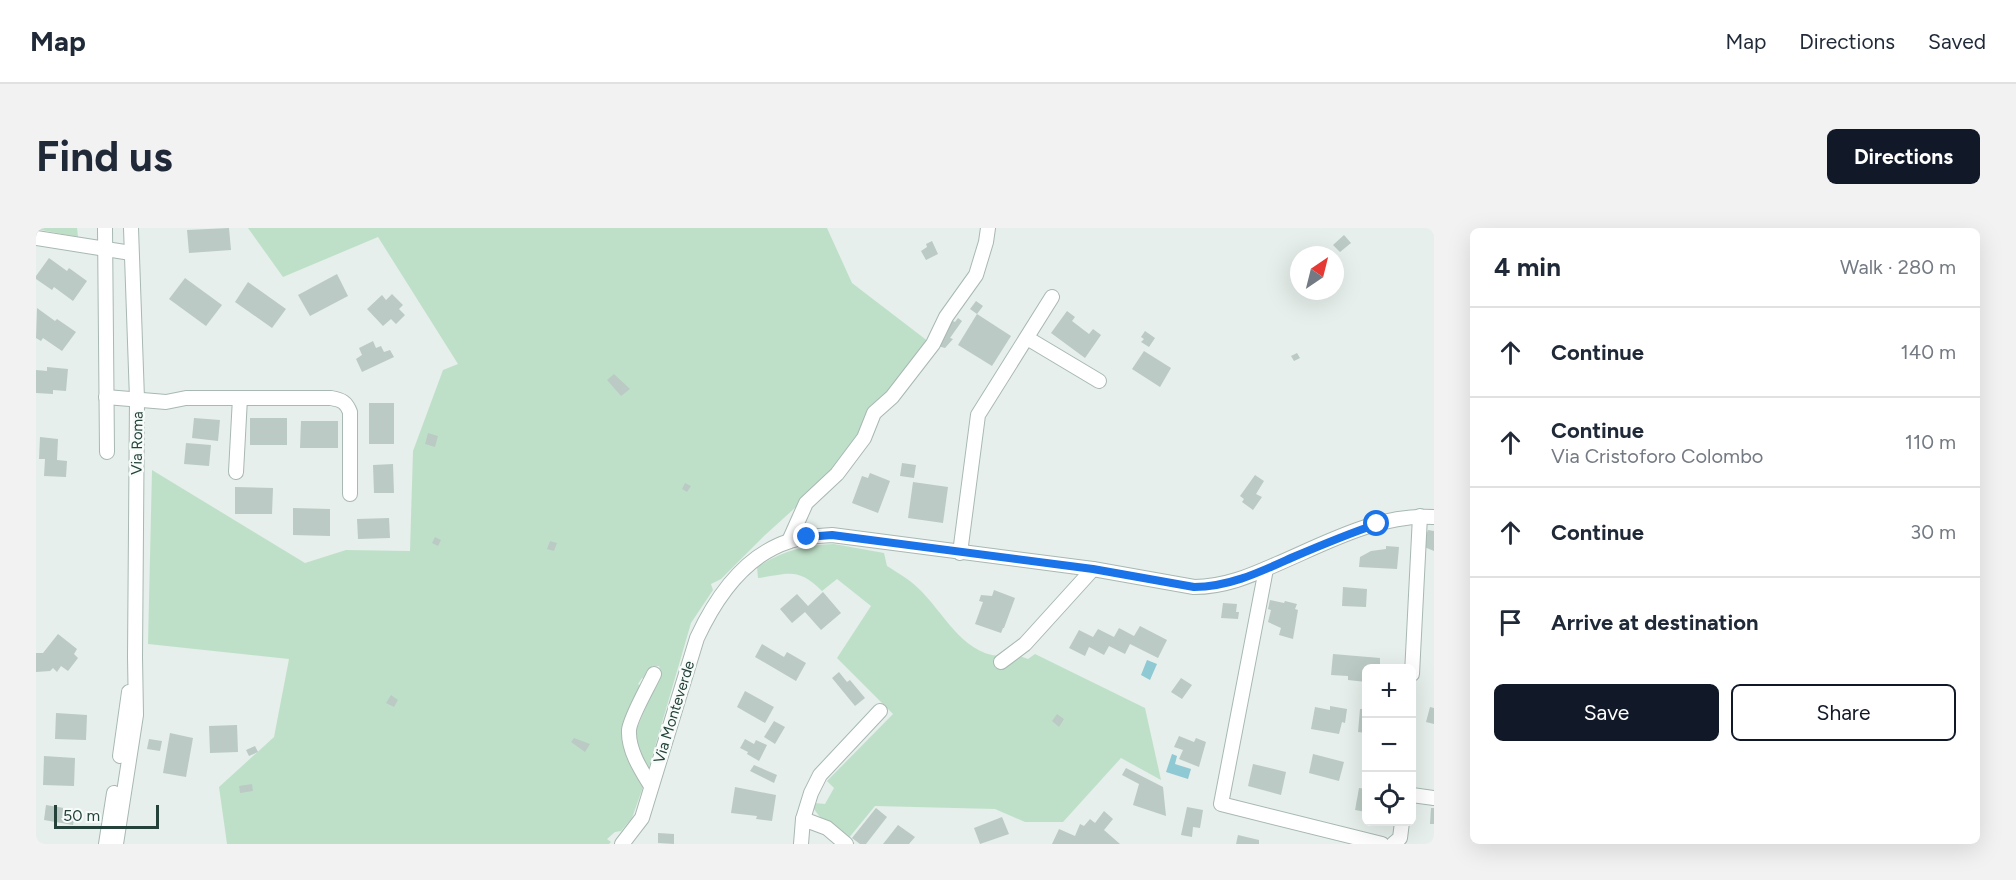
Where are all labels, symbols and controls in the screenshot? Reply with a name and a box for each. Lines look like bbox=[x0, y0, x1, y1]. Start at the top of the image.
text: Map bbox=[30, 24, 86, 58]
text: Map bbox=[1725, 29, 1766, 54]
text: Directions bbox=[1799, 29, 1895, 54]
text: Saved bbox=[1928, 29, 1986, 54]
button: Directions bbox=[1827, 129, 1980, 184]
text: Find us bbox=[36, 131, 173, 182]
north arrow bbox=[1290, 246, 1344, 300]
text: 4 min bbox=[1494, 251, 1561, 283]
text: Walk · 280 m bbox=[1840, 255, 1956, 279]
icon: ahead bbox=[1494, 336, 1527, 369]
text: Continue bbox=[1551, 339, 1644, 366]
text: 140 m bbox=[1901, 340, 1956, 364]
street label: Via Roma bbox=[127, 411, 147, 475]
text: Continue bbox=[1551, 417, 1644, 444]
icon: ahead bbox=[1494, 426, 1527, 459]
text: 110 m bbox=[1905, 430, 1956, 454]
text: Via Cristoforo Colombo bbox=[1551, 444, 1763, 468]
route start bbox=[1363, 510, 1389, 536]
icon: ahead bbox=[1494, 516, 1527, 549]
text: Continue bbox=[1551, 519, 1644, 546]
text: 30 m bbox=[1910, 520, 1956, 544]
route end bbox=[793, 523, 819, 549]
icon: arrive bbox=[1494, 606, 1527, 639]
text: Arrive at destination bbox=[1551, 609, 1759, 636]
street label: Via Monteverde bbox=[650, 658, 698, 766]
map controls bbox=[1362, 664, 1416, 826]
button: + bbox=[1362, 664, 1416, 718]
button: Save bbox=[1494, 684, 1719, 741]
button: Share bbox=[1731, 684, 1956, 741]
button: − bbox=[1362, 718, 1416, 772]
button: locate bbox=[1362, 772, 1416, 826]
scale bar bbox=[54, 802, 159, 830]
text: 50 m bbox=[63, 806, 100, 825]

